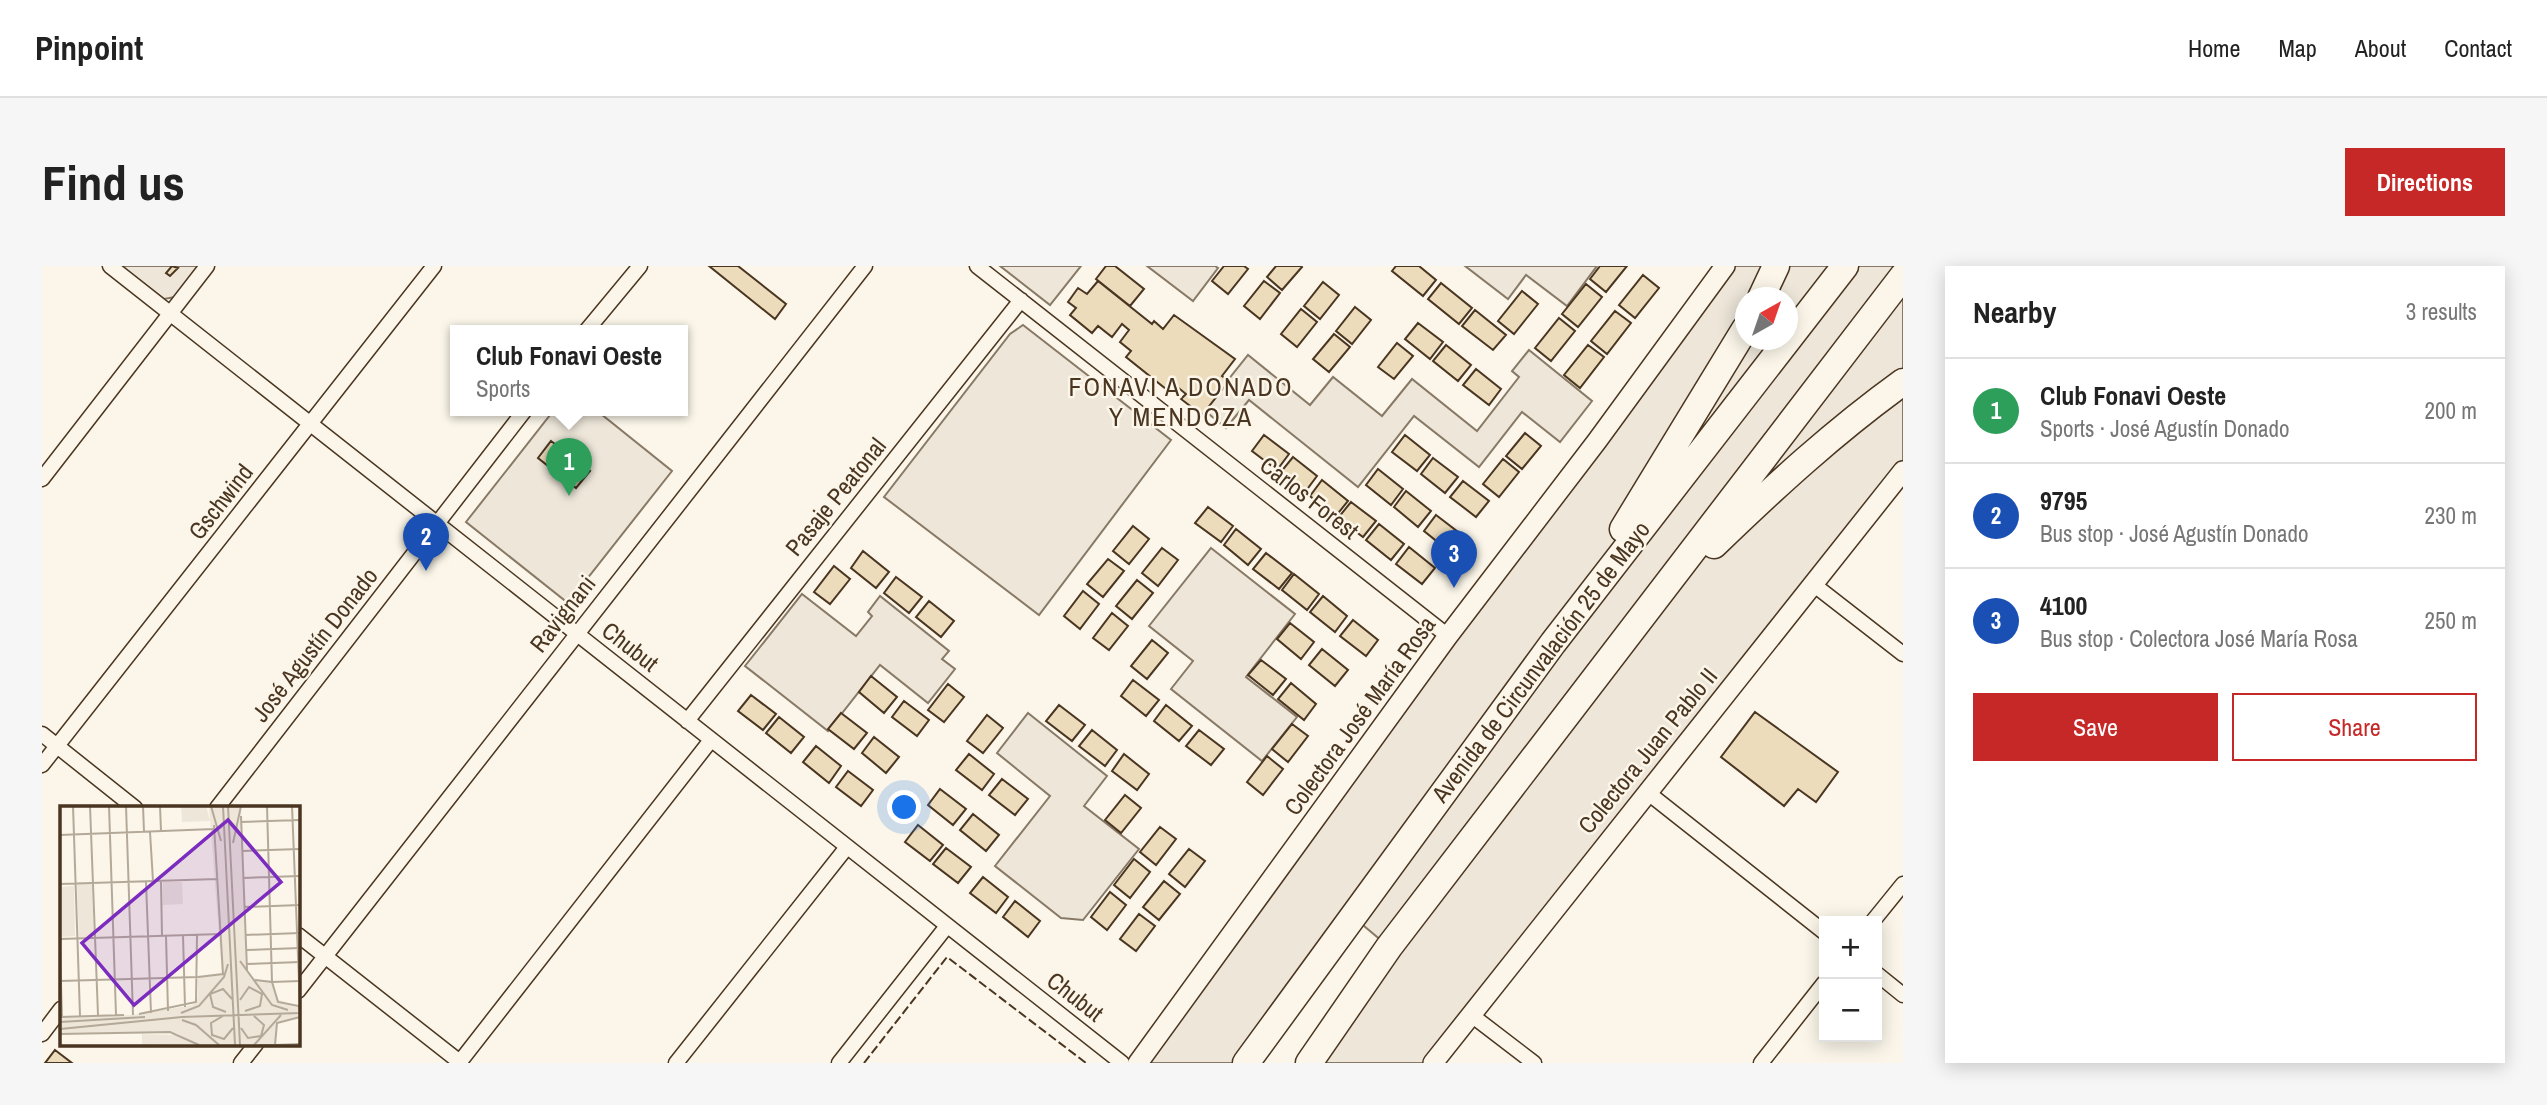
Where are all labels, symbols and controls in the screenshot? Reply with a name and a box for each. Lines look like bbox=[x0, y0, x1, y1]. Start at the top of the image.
text: Pinpoint bbox=[35, 26, 143, 70]
text: Home bbox=[2188, 32, 2240, 64]
text: Map bbox=[2278, 32, 2317, 64]
text: About bbox=[2355, 32, 2406, 64]
text: Contact bbox=[2444, 32, 2512, 64]
button: Directions bbox=[2345, 148, 2505, 216]
text: Find us bbox=[42, 149, 185, 215]
north arrow bbox=[1735, 287, 1798, 350]
text: Nearby bbox=[1973, 292, 2056, 332]
text: 3 results bbox=[2406, 296, 2477, 327]
popup bbox=[450, 325, 688, 416]
text: Club Fonavi Oeste bbox=[476, 338, 662, 373]
district label: FONAVI A DONADO Y MENDOZA bbox=[1068, 369, 1294, 434]
text: Sports bbox=[476, 373, 530, 404]
text: Club Fonavi Oeste bbox=[2040, 378, 2226, 413]
text: 1 bbox=[1991, 395, 2001, 426]
text: 200 m bbox=[2425, 395, 2477, 426]
text: Sports · José Agustín Donado bbox=[2040, 413, 2290, 444]
street label: Pasaje Peatonal bbox=[778, 431, 893, 562]
pin: 1 bbox=[546, 438, 592, 496]
street label: Carlos Forest bbox=[1254, 449, 1366, 546]
street label: Gschwind bbox=[181, 457, 260, 546]
text: 9795 bbox=[2040, 483, 2087, 518]
text: 2 bbox=[1991, 500, 2001, 531]
text: 230 m bbox=[2425, 500, 2477, 531]
pin: 2 bbox=[403, 513, 449, 571]
street label: Avenida de Circunvalación 25 de Mayo bbox=[1423, 514, 1657, 809]
text: Bus stop · José Agustín Donado bbox=[2040, 518, 2308, 549]
pin: 3 bbox=[1431, 530, 1477, 588]
street label: José Agustín Donado bbox=[244, 561, 384, 728]
street label: Ravignani bbox=[522, 568, 602, 659]
text: 4100 bbox=[2040, 588, 2087, 623]
text: 3 bbox=[1991, 605, 2001, 636]
text: 250 m bbox=[2425, 605, 2477, 636]
street label: Colectora José María Rosa bbox=[1276, 610, 1442, 821]
street label: Chubut bbox=[596, 614, 666, 679]
text: Bus stop · Colectora José María Rosa bbox=[2040, 623, 2358, 654]
street label: Colectora Juan Pablo II bbox=[1570, 661, 1724, 840]
button: Save bbox=[1973, 693, 2218, 761]
button: Share bbox=[2232, 693, 2477, 761]
your location bbox=[887, 790, 921, 824]
inset map bbox=[60, 806, 299, 1046]
map controls bbox=[1819, 916, 1882, 1042]
button: + bbox=[1819, 916, 1882, 979]
street label: Chubut bbox=[1041, 964, 1111, 1029]
button: − bbox=[1819, 979, 1882, 1042]

